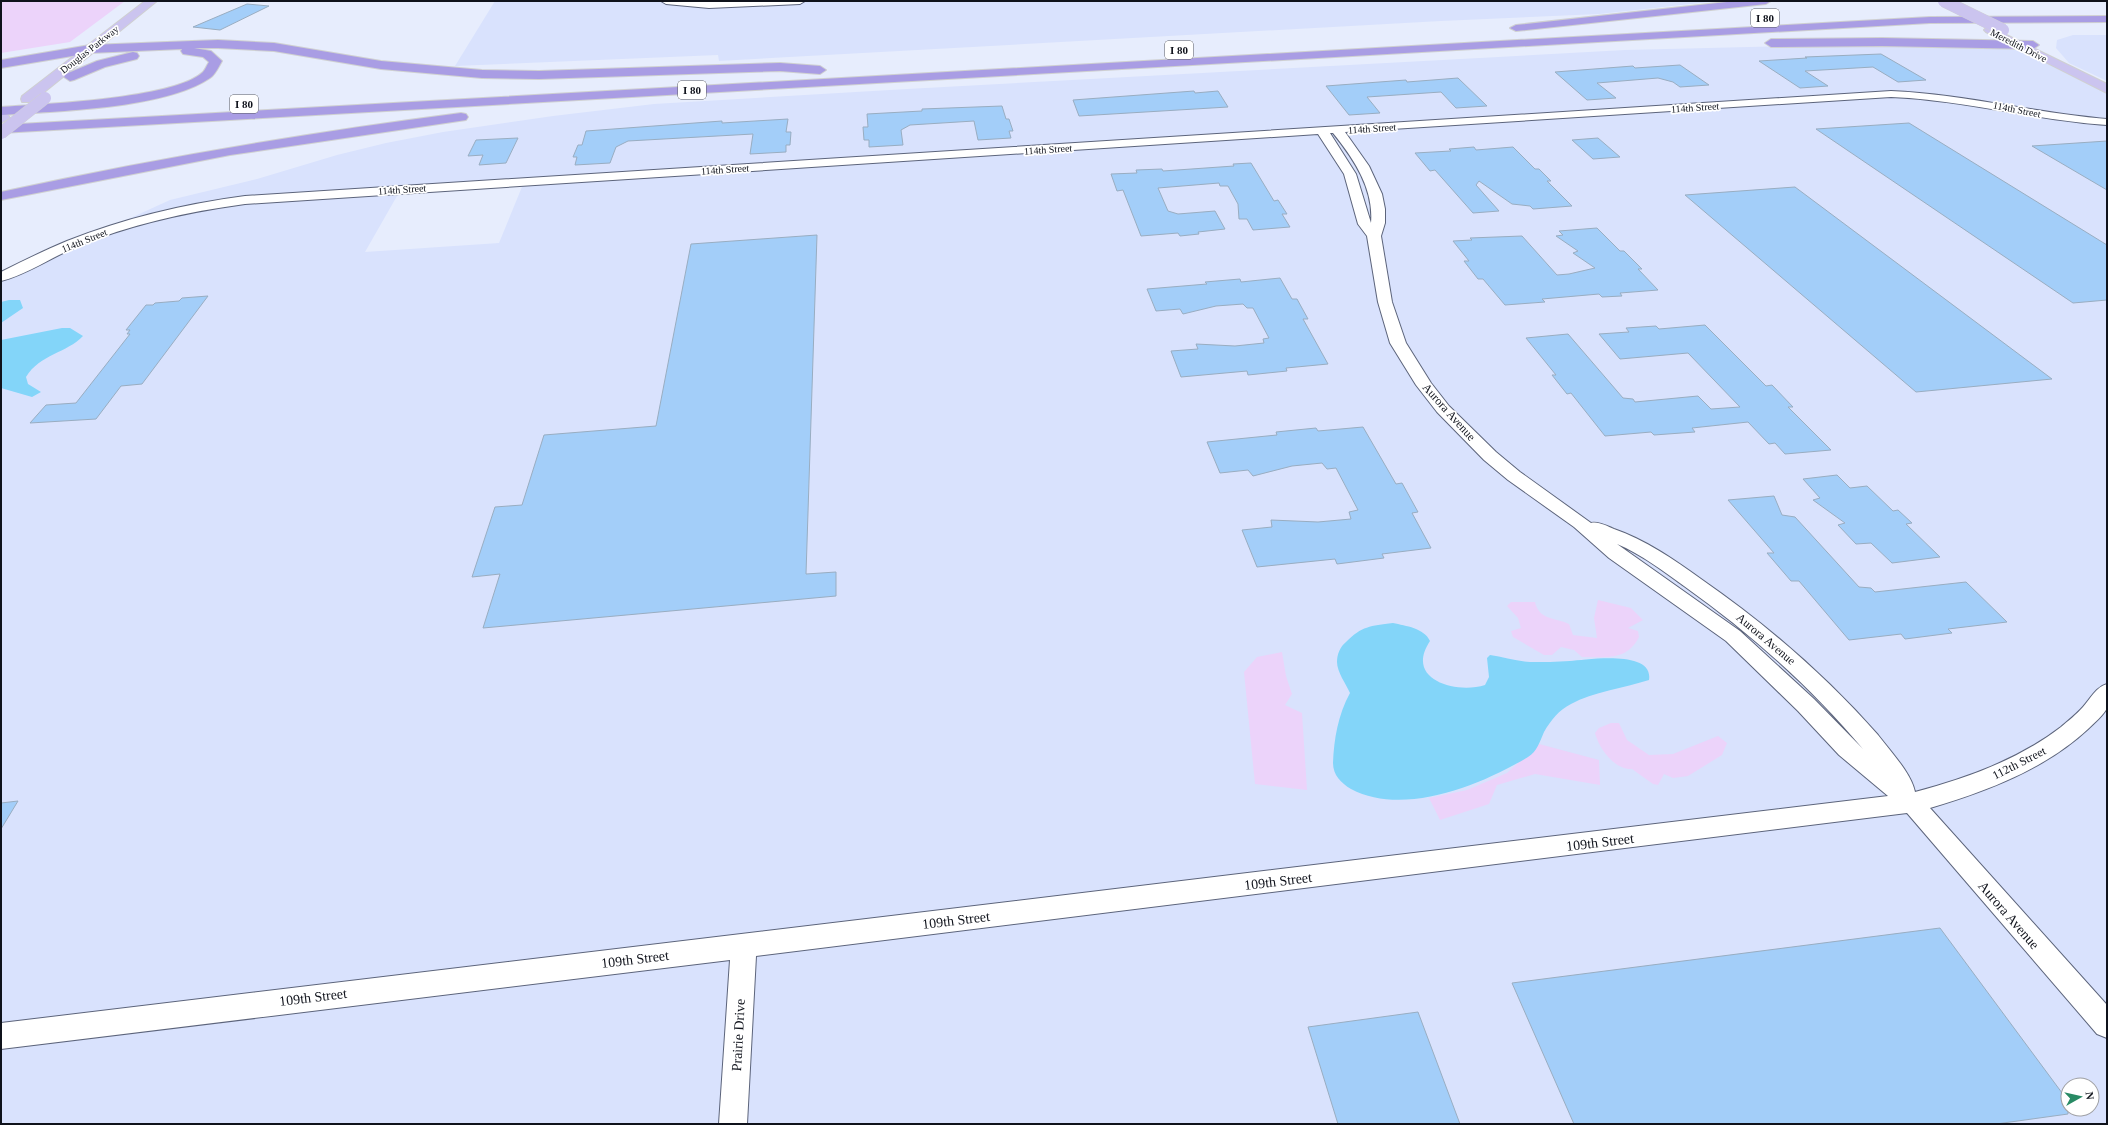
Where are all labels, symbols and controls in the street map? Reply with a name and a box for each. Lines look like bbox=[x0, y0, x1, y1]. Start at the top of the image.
road number: I 80 bbox=[1751, 9, 1779, 27]
street label: Douglas Parkway bbox=[58, 23, 121, 76]
street label: Meredith Drive bbox=[1989, 26, 2049, 65]
road number: I 80 bbox=[1165, 41, 1193, 59]
road number: I 80 bbox=[678, 81, 706, 99]
road number: I 80 bbox=[230, 95, 258, 113]
street label: 114th Street bbox=[1992, 99, 2042, 120]
street label: 114th Street bbox=[1671, 100, 1720, 115]
street label: 114th Street bbox=[1348, 121, 1397, 136]
street label: 114th Street bbox=[1024, 142, 1073, 157]
street label: 114th Street bbox=[701, 162, 750, 177]
street label: 114th Street bbox=[378, 182, 427, 197]
street label: 114th Street bbox=[60, 226, 109, 255]
street label: Aurora Avenue bbox=[1419, 380, 1479, 444]
street label: Aurora Avenue bbox=[1734, 610, 1798, 668]
street label: 112th Street bbox=[1990, 743, 2049, 782]
street label: 109th Street bbox=[1565, 831, 1635, 854]
street label: 109th Street bbox=[1243, 870, 1313, 893]
street label: Aurora Avenue bbox=[1975, 878, 2042, 952]
street label: 109th Street bbox=[921, 909, 991, 932]
street label: 109th Street bbox=[600, 948, 670, 971]
street label: 109th Street bbox=[278, 986, 348, 1009]
street label: Prairie Drive bbox=[729, 998, 748, 1072]
north arrow bbox=[2060, 1077, 2100, 1117]
text: N bbox=[2083, 1091, 2096, 1100]

